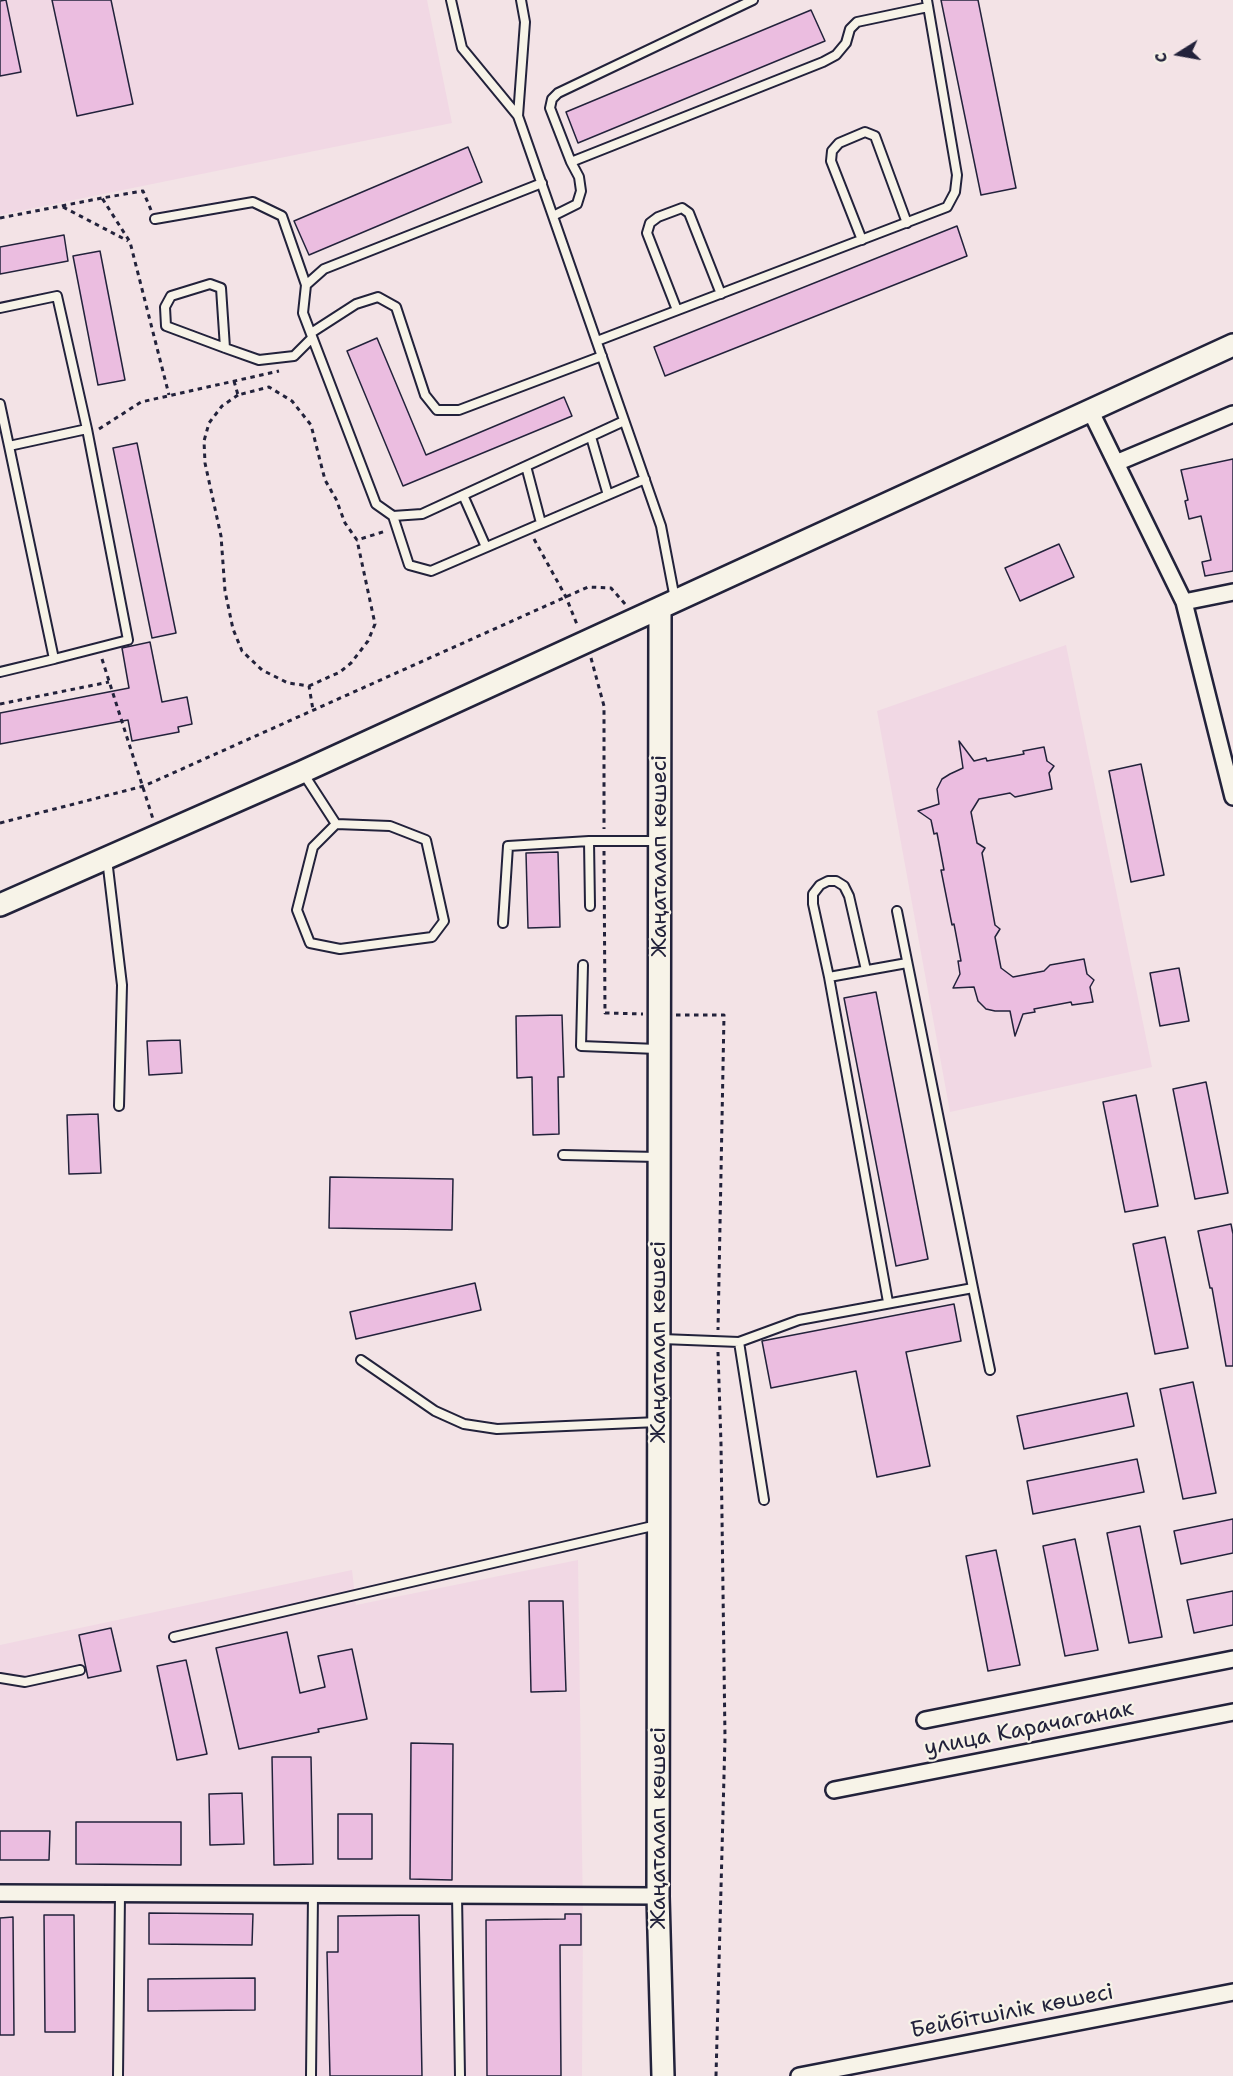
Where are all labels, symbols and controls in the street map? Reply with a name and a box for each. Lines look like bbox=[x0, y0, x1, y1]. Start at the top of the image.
north arrow bbox=[1149, 24, 1209, 84]
text: С bbox=[1150, 51, 1172, 64]
street label: Жаңаталап көшесі bbox=[647, 755, 673, 957]
street label: Жаңаталап көшесі bbox=[646, 1241, 672, 1443]
street label: улица Карачаганак bbox=[922, 1696, 1136, 1762]
street label: Жаңаталап көшесі bbox=[646, 1727, 672, 1929]
street label: Бейбітшілік көшесі bbox=[908, 1979, 1116, 2045]

